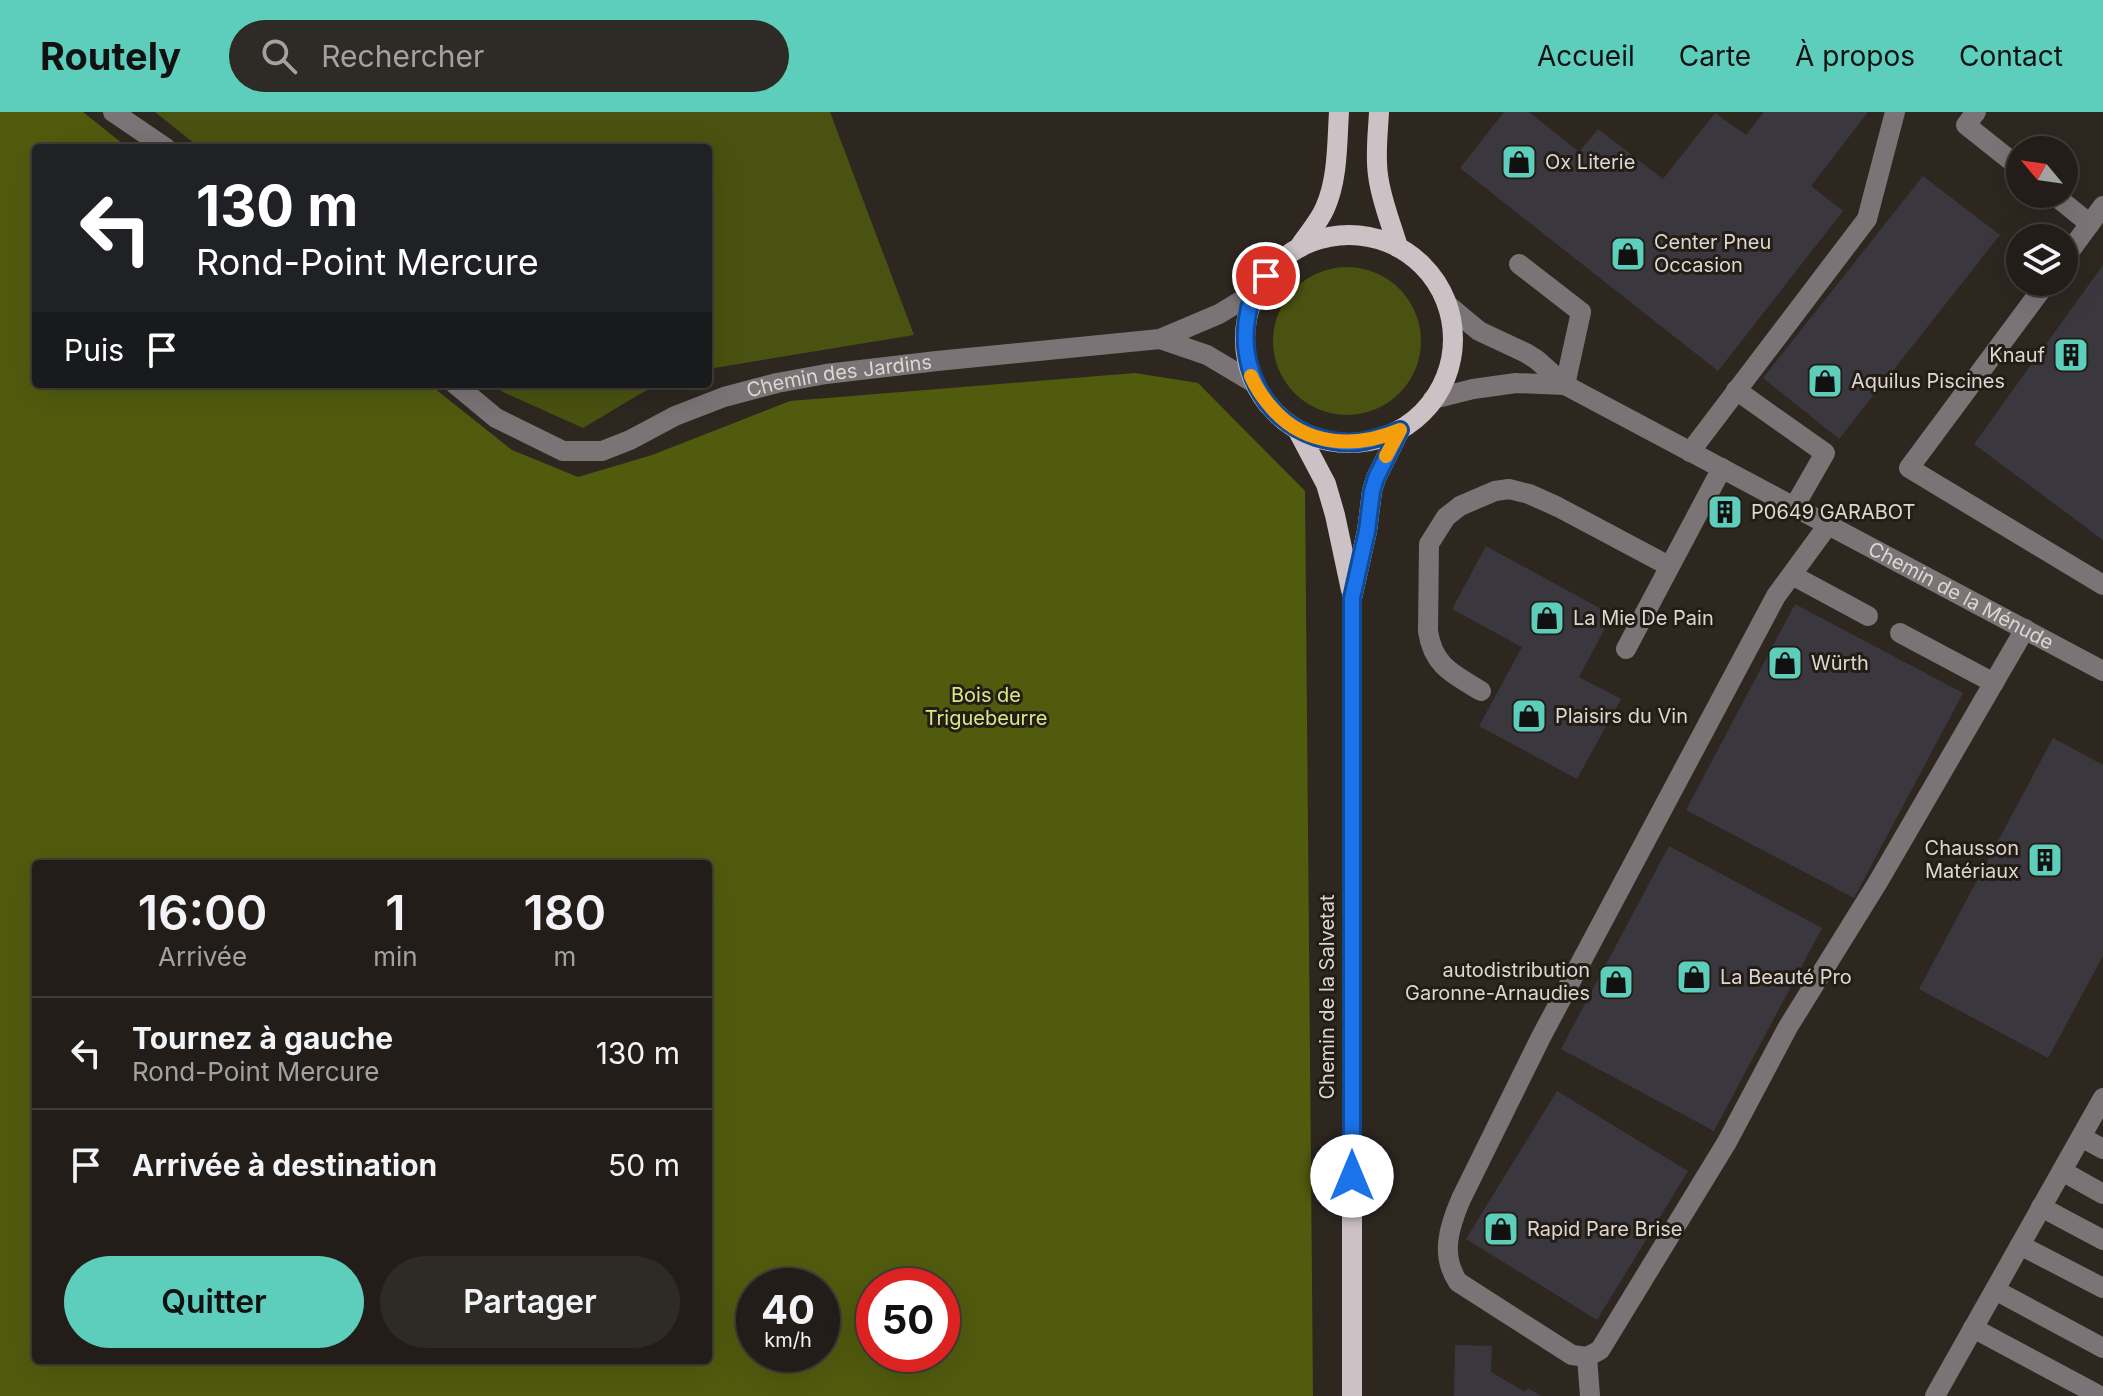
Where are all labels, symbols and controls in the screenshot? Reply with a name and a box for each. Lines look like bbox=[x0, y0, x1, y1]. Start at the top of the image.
search box bbox=[229, 20, 789, 92]
text: Routely bbox=[40, 33, 181, 79]
icon: search bbox=[257, 34, 301, 78]
text: Rechercher bbox=[321, 38, 484, 74]
text: Accueil bbox=[1537, 39, 1635, 73]
text: Carte bbox=[1679, 39, 1751, 73]
text: À propos bbox=[1795, 39, 1915, 73]
text: Contact bbox=[1959, 39, 2063, 73]
north arrow bbox=[2006, 136, 2078, 208]
map controls bbox=[2006, 136, 2078, 296]
shop icon: Ox Literie bbox=[1500, 143, 1538, 181]
place label: Ox Literie bbox=[1545, 150, 1635, 174]
text: 130 m bbox=[196, 172, 358, 240]
icon: left bbox=[64, 176, 168, 280]
button: layers bbox=[2006, 224, 2078, 296]
place label: Center Pneu Occasion bbox=[1654, 230, 1771, 277]
shop icon: Center Pneu Occasion bbox=[1609, 235, 1647, 273]
text: Rond-Point Mercure bbox=[196, 240, 539, 284]
pin bbox=[1232, 242, 1300, 310]
icon: arrive bbox=[1244, 254, 1288, 298]
icon: arrive bbox=[140, 328, 184, 372]
text: Puis bbox=[64, 332, 124, 368]
building icon: Knauf bbox=[2052, 336, 2090, 374]
place label: Knauf bbox=[1989, 343, 2046, 367]
street label: Chemin des Jardins bbox=[744, 350, 933, 403]
shop icon: Aquilus Piscines bbox=[1806, 362, 1844, 400]
place label: Aquilus Piscines bbox=[1851, 369, 2005, 393]
building icon: P0649 GARABOT bbox=[1706, 493, 1744, 531]
place label: P0649 GARABOT bbox=[1751, 500, 1915, 524]
street label: Chemin de la Ménude bbox=[1864, 536, 2058, 655]
shop icon: La Mie De Pain bbox=[1528, 599, 1566, 637]
place label: La Mie De Pain bbox=[1573, 606, 1714, 630]
shop icon: Würth bbox=[1766, 644, 1804, 682]
place label: Würth bbox=[1811, 651, 1869, 675]
park label: Bois de Triguebeurre bbox=[925, 683, 1047, 730]
shop icon: Plaisirs du Vin bbox=[1510, 697, 1548, 735]
place label: Plaisirs du Vin bbox=[1555, 704, 1688, 728]
place label: Chausson Matériaux bbox=[1925, 836, 2019, 883]
building icon: Chausson Matériaux bbox=[2026, 841, 2064, 879]
text: 16:00 bbox=[138, 883, 267, 942]
text: 1 bbox=[385, 883, 406, 942]
text: 180 bbox=[523, 883, 606, 942]
street label: Chemin de la Salvetat bbox=[1315, 894, 1339, 1100]
text: Arrivée bbox=[158, 941, 247, 972]
text: min bbox=[373, 941, 418, 972]
text: m bbox=[553, 941, 576, 972]
place label: autodistribution Garonne-Arnaudies bbox=[1405, 958, 1590, 1005]
shop icon: La Beauté Pro bbox=[1675, 958, 1713, 996]
shop icon: autodistribution Garonne-Arnaudies bbox=[1597, 963, 1635, 1001]
place label: La Beauté Pro bbox=[1720, 965, 1852, 989]
text: Tournez à gauche bbox=[132, 1020, 393, 1056]
icon: left bbox=[64, 1031, 108, 1075]
text: 130 m bbox=[596, 1035, 680, 1071]
text: Rond-Point Mercure bbox=[132, 1056, 379, 1087]
position arrow bbox=[1310, 1134, 1394, 1218]
icon: arrive bbox=[64, 1143, 108, 1187]
text: Arrivée à destination bbox=[132, 1147, 437, 1183]
text: 50 m bbox=[608, 1147, 680, 1183]
shop icon: Rapid Pare Brise bbox=[1482, 1210, 1520, 1248]
place label: Rapid Pare Brise bbox=[1527, 1217, 1682, 1241]
button: Quitter bbox=[64, 1256, 364, 1348]
button: Partager bbox=[380, 1256, 680, 1348]
speed limit sign: 50 bbox=[856, 1268, 960, 1372]
text: 40 bbox=[761, 1285, 815, 1334]
text: km/h bbox=[764, 1328, 812, 1352]

